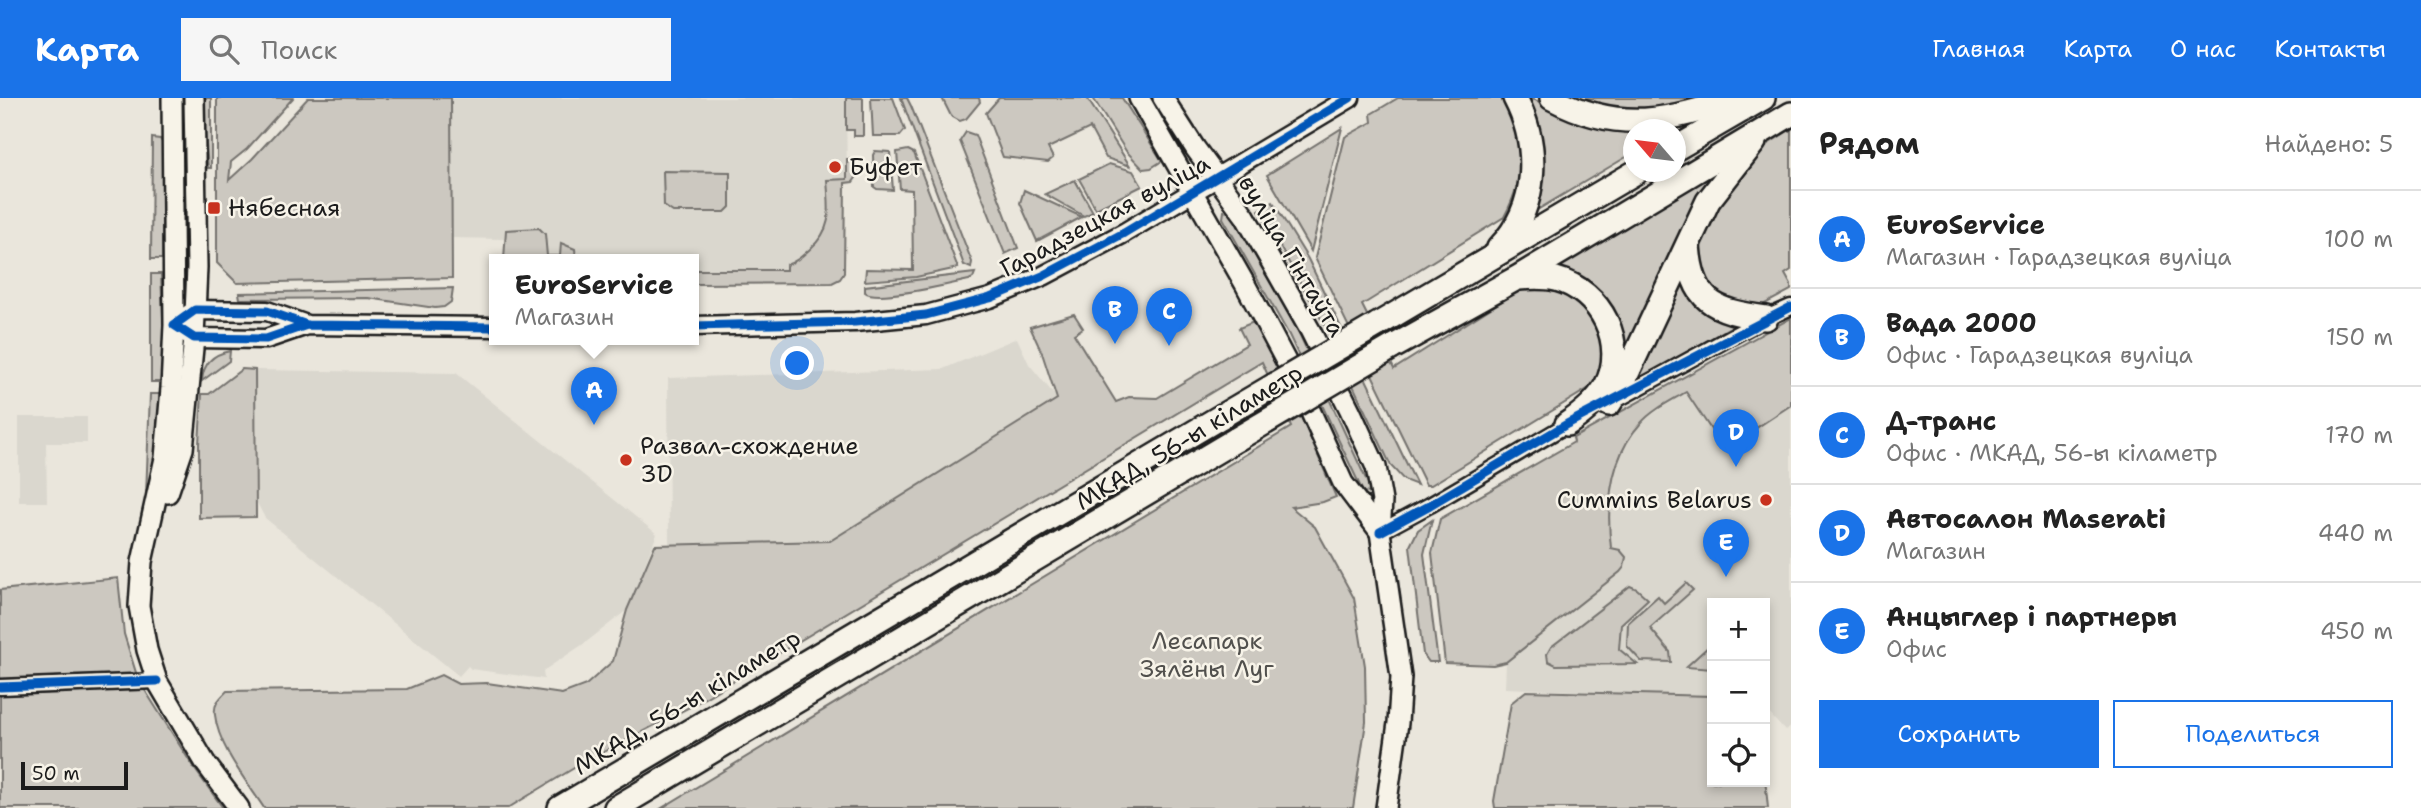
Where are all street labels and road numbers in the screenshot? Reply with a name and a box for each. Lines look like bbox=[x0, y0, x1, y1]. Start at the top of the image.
street label: Гарадзецкая вуліца bbox=[994, 147, 1216, 285]
street label: вуліца Гінтаўта bbox=[1231, 169, 1353, 343]
street label: МКАД, 56-ы кіламетр bbox=[1070, 356, 1308, 518]
street label: МКАД, 56-ы кіламетр bbox=[568, 621, 806, 783]

